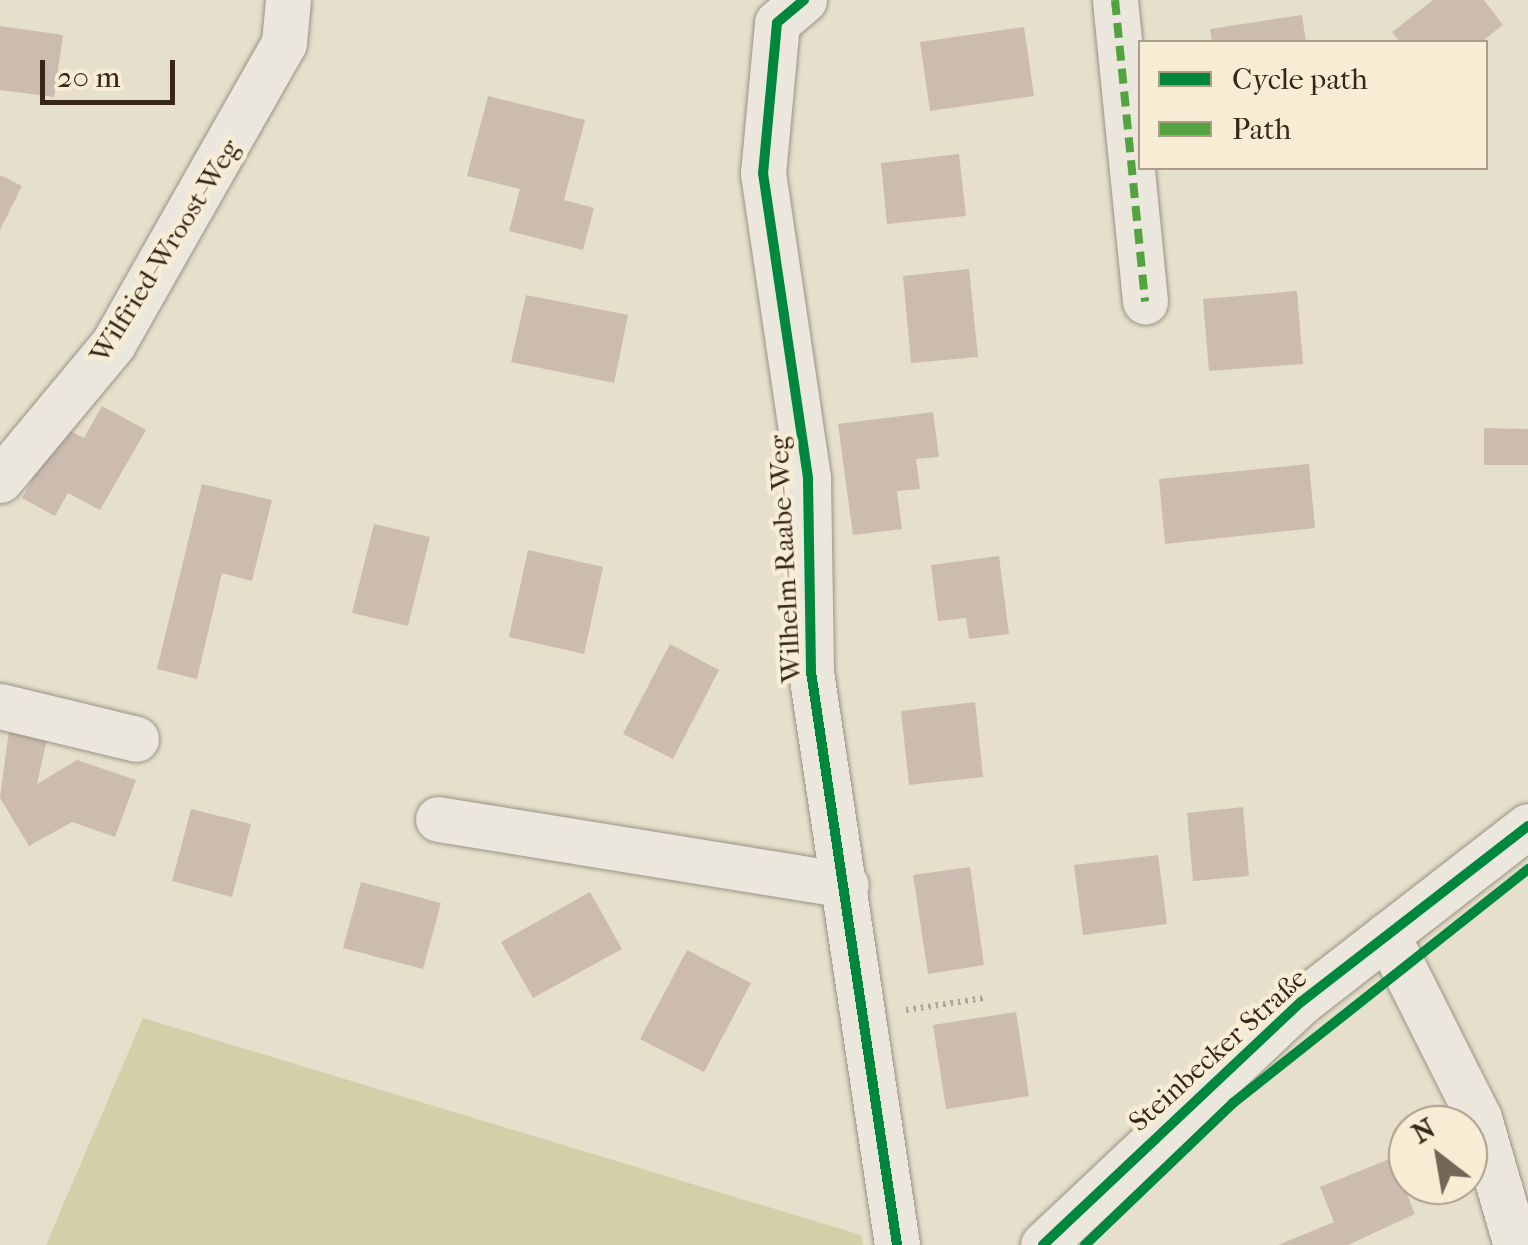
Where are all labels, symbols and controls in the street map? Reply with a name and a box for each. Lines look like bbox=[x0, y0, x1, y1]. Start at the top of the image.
scale bar bbox=[45, 40, 180, 102]
legend bbox=[1138, 40, 1488, 170]
text: 20 m bbox=[57, 60, 120, 95]
text: Cycle path bbox=[1232, 62, 1368, 97]
text: Path bbox=[1232, 112, 1291, 147]
street label: Wilfried-Wroost-Weg bbox=[83, 133, 247, 369]
street label: Wilhelm-Raabe-Weg bbox=[762, 434, 808, 684]
street label: Steinbecker Straße bbox=[1122, 961, 1314, 1139]
north arrow bbox=[1388, 1105, 1488, 1205]
text: N bbox=[1406, 1111, 1441, 1150]

